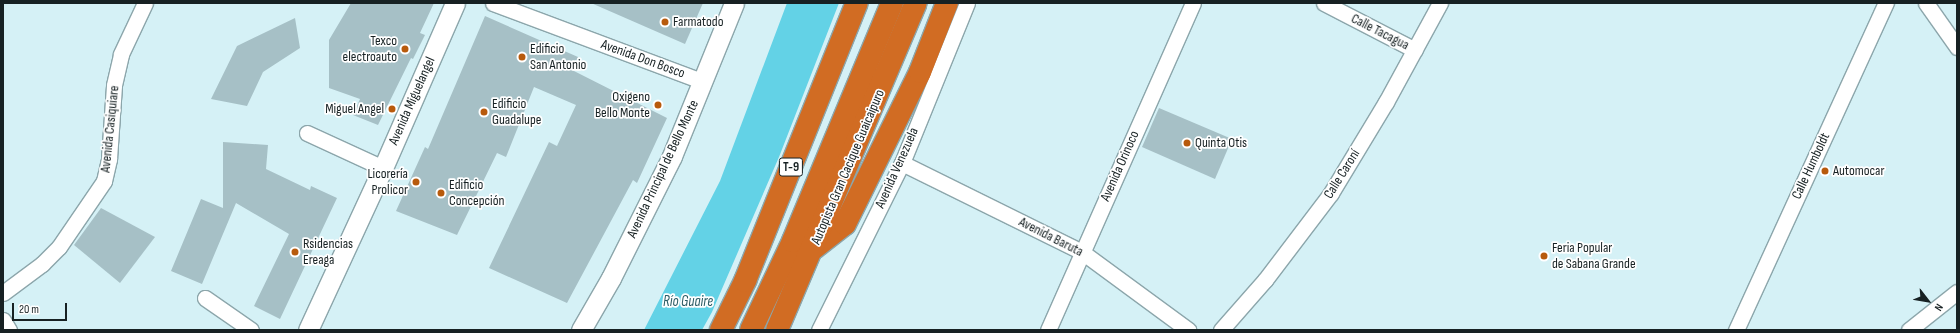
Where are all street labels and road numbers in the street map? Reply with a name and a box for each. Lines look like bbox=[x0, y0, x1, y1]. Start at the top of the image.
street label: Calle Tacagua bbox=[1348, 10, 1412, 54]
street label: Avenida Don Bosco bbox=[599, 36, 687, 82]
street label: Avenida Miguelangel bbox=[385, 54, 439, 148]
street label: Avenida Casiquiare bbox=[97, 85, 123, 173]
street label: Autopista Gran Cacique Guaicaipuro bbox=[808, 87, 888, 247]
street label: Avenida Principal de Bello Monte bbox=[624, 97, 702, 241]
street label: Avenida Venezuela bbox=[872, 125, 922, 211]
street label: Avenida Orinoco bbox=[1097, 128, 1143, 204]
street label: Calle Humboldt bbox=[1788, 130, 1834, 202]
street label: Calle Caroní bbox=[1320, 146, 1364, 202]
road number: T-9 bbox=[778, 156, 804, 178]
street label: Avenida Baruta bbox=[1016, 214, 1086, 260]

